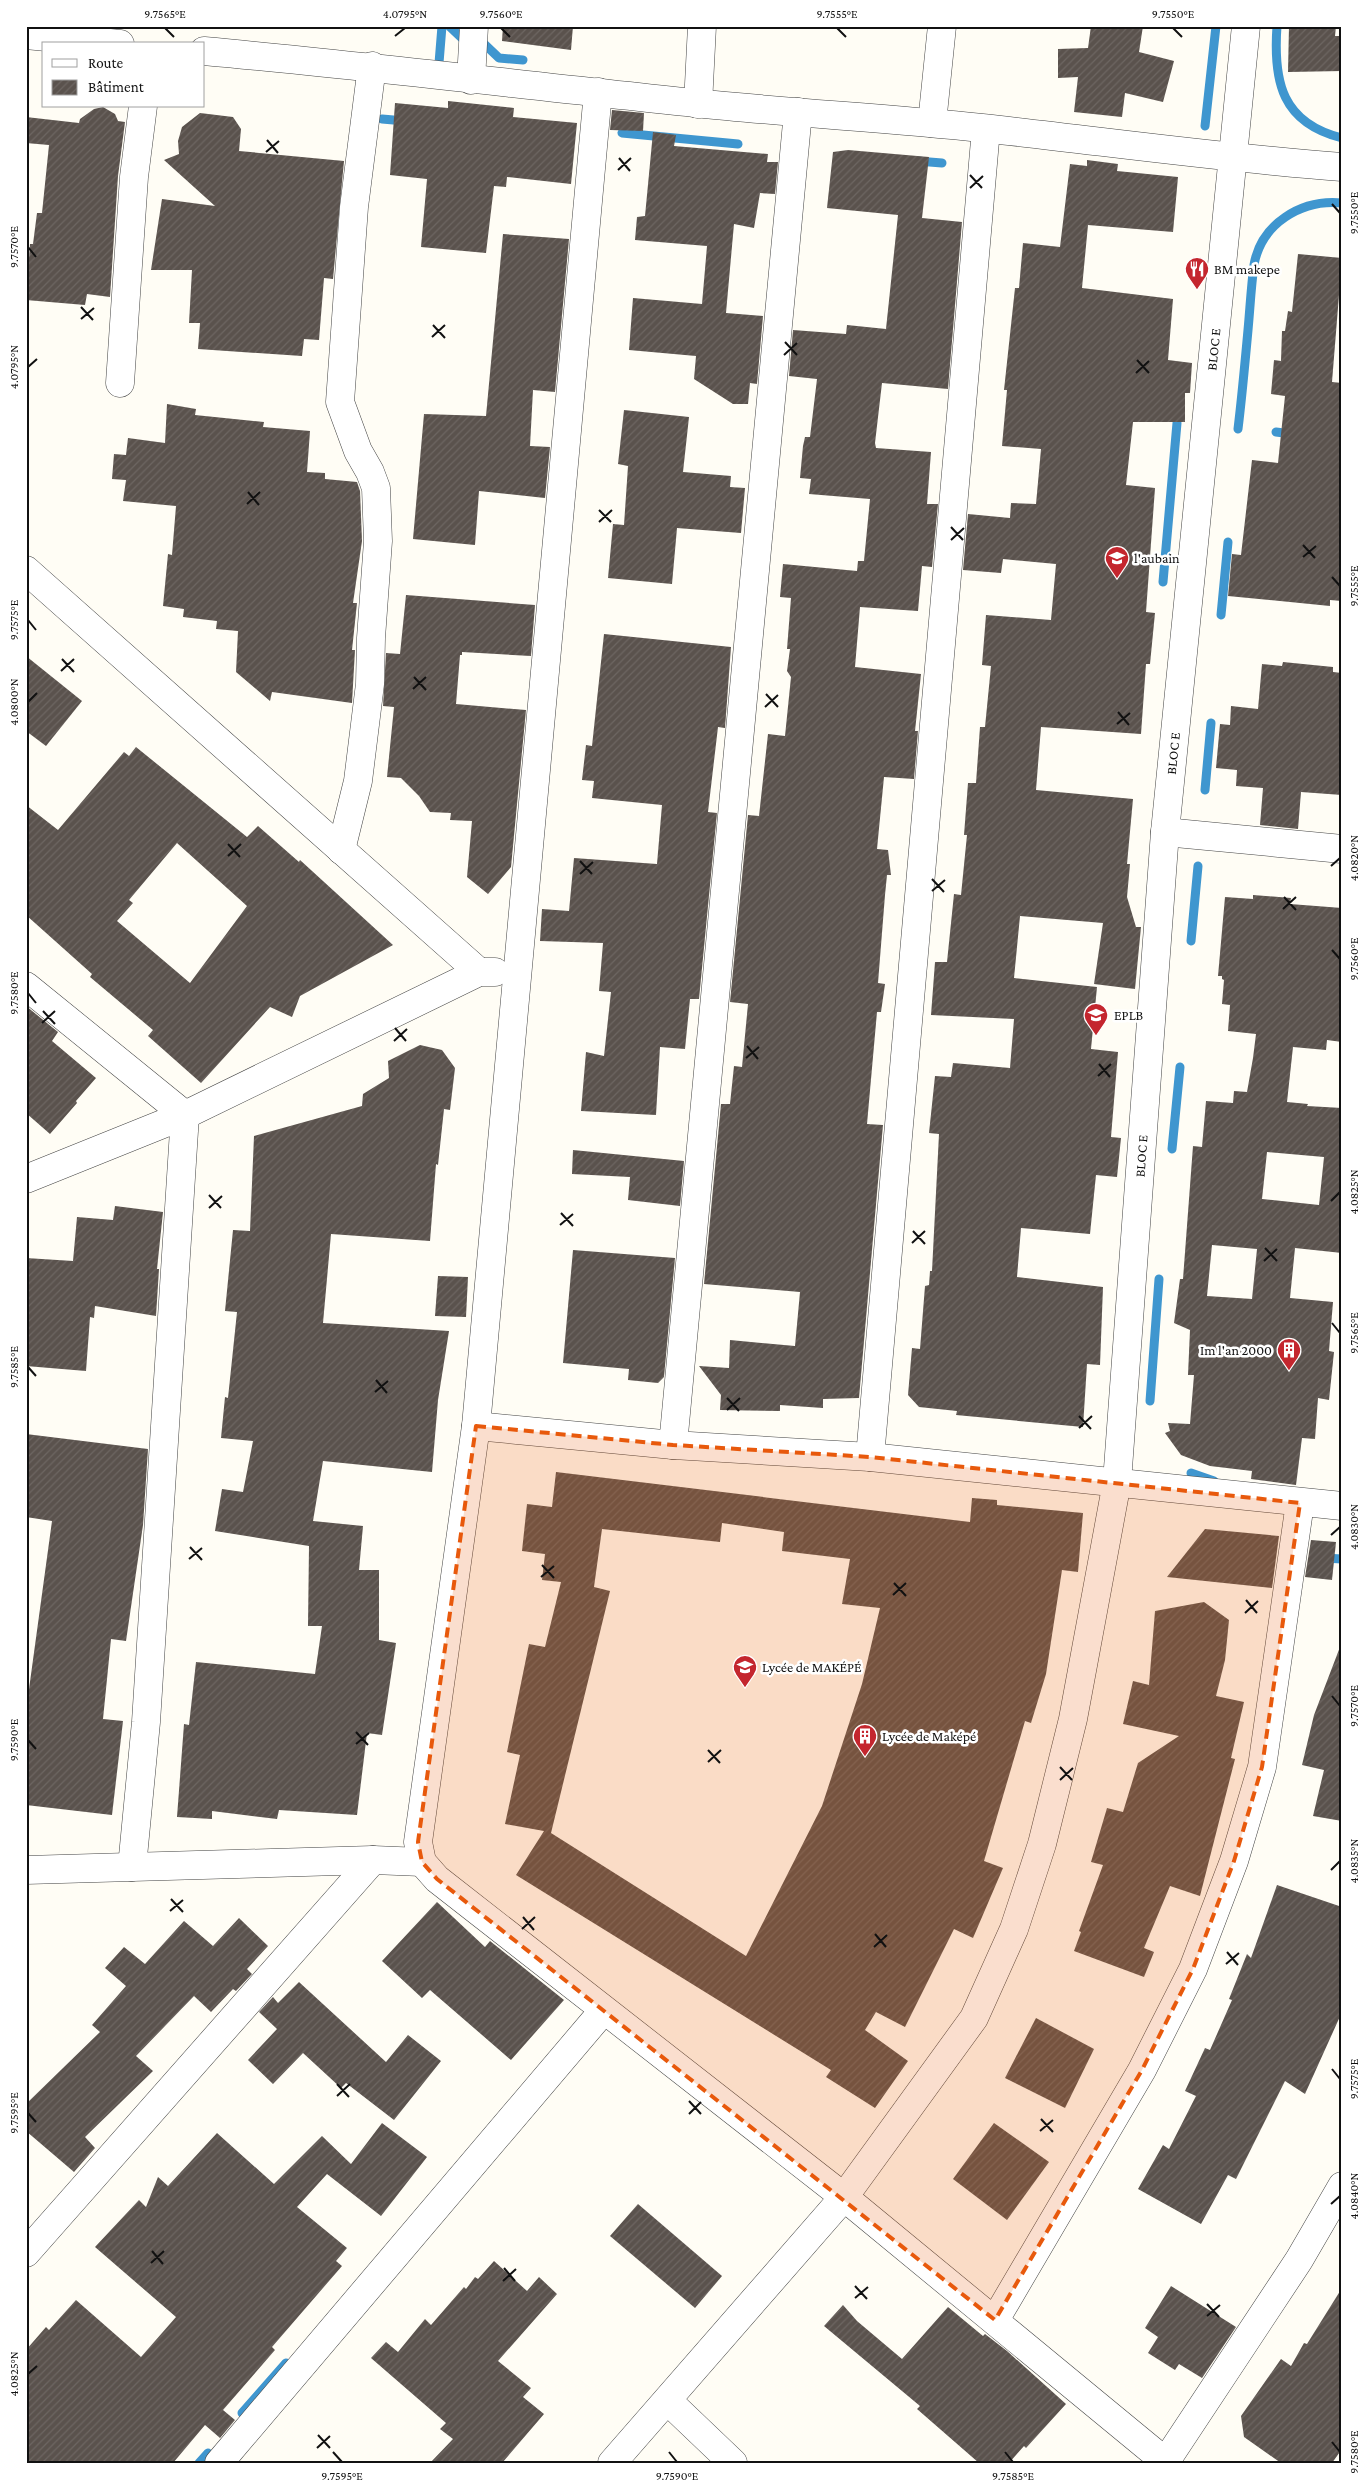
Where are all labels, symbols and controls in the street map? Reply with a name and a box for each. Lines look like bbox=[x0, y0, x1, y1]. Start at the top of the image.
text: 9.7565°E bbox=[144, 7, 186, 21]
text: 4.0795°N bbox=[383, 7, 427, 21]
text: 9.7560°E bbox=[480, 7, 523, 21]
text: 9.7555°E bbox=[817, 7, 858, 21]
text: 9.7550°E bbox=[1152, 7, 1195, 21]
legend bbox=[42, 42, 205, 108]
text: Route bbox=[88, 55, 123, 71]
text: Bâtiment bbox=[88, 79, 145, 95]
text: 9.7550°E bbox=[1347, 191, 1361, 234]
text: 9.7570°E bbox=[7, 226, 21, 268]
restaurant icon: BM makepe bbox=[1184, 256, 1210, 290]
place label: BM makepe bbox=[1214, 261, 1280, 277]
street label: BLOC E bbox=[1203, 327, 1224, 371]
text: 4.0795°N bbox=[7, 345, 21, 389]
school or university icon: l'aubain bbox=[1104, 545, 1130, 579]
place label: l'aubain bbox=[1134, 550, 1180, 566]
text: 9.7555°E bbox=[1347, 565, 1361, 607]
text: 9.7575°E bbox=[7, 599, 21, 640]
text: 4.0800°N bbox=[7, 678, 21, 726]
street label: BLOC E bbox=[1163, 731, 1183, 775]
text: 4.0820°N bbox=[1347, 835, 1361, 881]
text: 9.7560°E bbox=[1347, 937, 1361, 980]
text: 9.7580°E bbox=[7, 971, 21, 1015]
school or university icon: EPLB bbox=[1083, 1002, 1109, 1036]
place label: EPLB bbox=[1114, 1007, 1144, 1023]
street label: BLOC E bbox=[1132, 1134, 1151, 1178]
text: 4.0825°N bbox=[1347, 1169, 1361, 1215]
text: 9.7565°E bbox=[1347, 1312, 1361, 1354]
building icon: Im l'an 2000 bbox=[1276, 1337, 1302, 1371]
place label: Im l'an 2000 bbox=[1200, 1342, 1272, 1358]
text: 9.7585°E bbox=[7, 1346, 21, 1388]
text: 4.0830°N bbox=[1347, 1504, 1361, 1550]
school or university icon: Lycée de MAKÉPÉ bbox=[732, 1654, 758, 1688]
place label: Lycée de MAKÉPÉ bbox=[762, 1659, 862, 1675]
text: 9.7570°E bbox=[1347, 1685, 1361, 1727]
text: 9.7590°E bbox=[7, 1718, 21, 1761]
building icon: Lycée de Maképé bbox=[852, 1723, 878, 1757]
place label: Lycée de Maképé bbox=[882, 1728, 976, 1744]
text: 4.0835°N bbox=[1347, 1838, 1361, 1883]
text: 9.7575°E bbox=[1347, 2058, 1361, 2099]
text: 9.7595°E bbox=[7, 2092, 21, 2134]
text: 4.0840°N bbox=[1347, 2172, 1361, 2219]
text: 4.0825°N bbox=[7, 2351, 21, 2397]
text: 9.7580°E bbox=[1347, 2430, 1361, 2474]
text: 9.7595°E bbox=[321, 2469, 363, 2483]
text: 9.7590°E bbox=[656, 2469, 699, 2483]
text: 9.7585°E bbox=[992, 2469, 1034, 2483]

